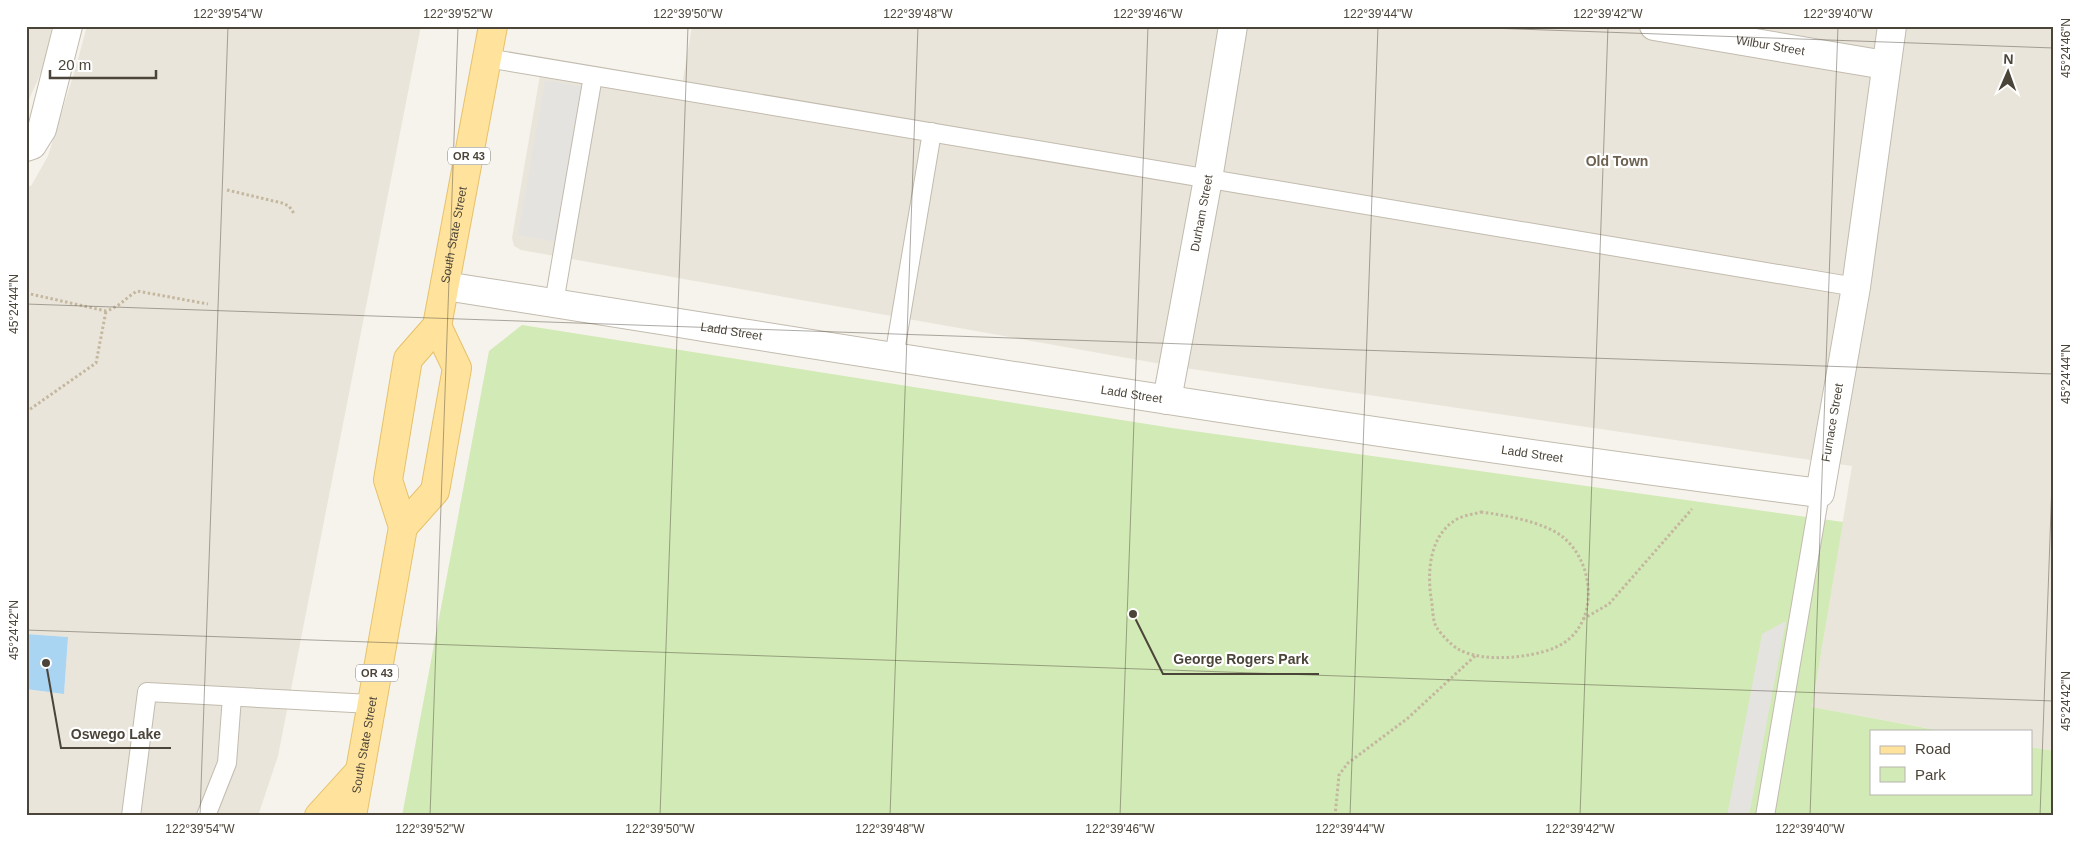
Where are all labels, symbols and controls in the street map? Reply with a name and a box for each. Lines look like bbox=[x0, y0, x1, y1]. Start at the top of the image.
text: 122°39'54"W bbox=[193, 7, 263, 21]
text: 122°39'52"W bbox=[423, 7, 493, 21]
text: 122°39'50"W bbox=[653, 7, 723, 21]
text: 122°39'48"W bbox=[883, 7, 953, 21]
text: 122°39'46"W bbox=[1113, 7, 1183, 21]
text: 122°39'44"W bbox=[1343, 7, 1413, 21]
text: 122°39'42"W bbox=[1573, 7, 1643, 21]
text: 122°39'40"W bbox=[1803, 7, 1873, 21]
text: 45°24'46"N bbox=[2059, 18, 2073, 78]
street label: Wilbur Street bbox=[1735, 33, 1806, 58]
scale bar bbox=[50, 48, 156, 80]
north arrow bbox=[1982, 48, 2032, 98]
text: N bbox=[2003, 51, 2014, 67]
text: 20 m bbox=[58, 56, 91, 73]
road number: OR 43 bbox=[448, 148, 490, 164]
district label: Old Town bbox=[1586, 153, 1648, 169]
street label: Durham Street bbox=[1188, 173, 1216, 253]
street label: South State Street bbox=[438, 185, 470, 285]
text: 45°24'44"N bbox=[7, 274, 21, 334]
street label: Ladd Street bbox=[700, 320, 764, 343]
text: 45°24'44"N bbox=[2059, 344, 2073, 404]
street label: Furnace Street bbox=[1819, 382, 1846, 463]
street label: Ladd Street bbox=[1100, 383, 1164, 406]
street label: Ladd Street bbox=[1500, 443, 1564, 465]
text: 45°24'42"N bbox=[7, 600, 21, 660]
callout: George Rogers Park bbox=[1163, 645, 1319, 674]
text: George Rogers Park bbox=[1173, 651, 1309, 667]
road number: OR 43 bbox=[356, 664, 398, 681]
text: 45°24'42"N bbox=[2059, 671, 2073, 731]
street label: South State Street bbox=[349, 695, 380, 795]
callout: Oswego Lake bbox=[61, 719, 171, 748]
text: Oswego Lake bbox=[71, 726, 161, 742]
legend bbox=[1870, 730, 2032, 794]
text: Road bbox=[1915, 740, 1951, 757]
text: Park bbox=[1915, 766, 1946, 783]
text: 122°39'54"W bbox=[165, 822, 235, 836]
text: 122°39'52"W bbox=[395, 822, 465, 836]
text: 122°39'50"W bbox=[625, 822, 695, 836]
text: 122°39'48"W bbox=[855, 822, 925, 836]
text: 122°39'46"W bbox=[1085, 822, 1155, 836]
text: 122°39'44"W bbox=[1315, 822, 1385, 836]
text: 122°39'42"W bbox=[1545, 822, 1615, 836]
text: 122°39'40"W bbox=[1775, 822, 1845, 836]

